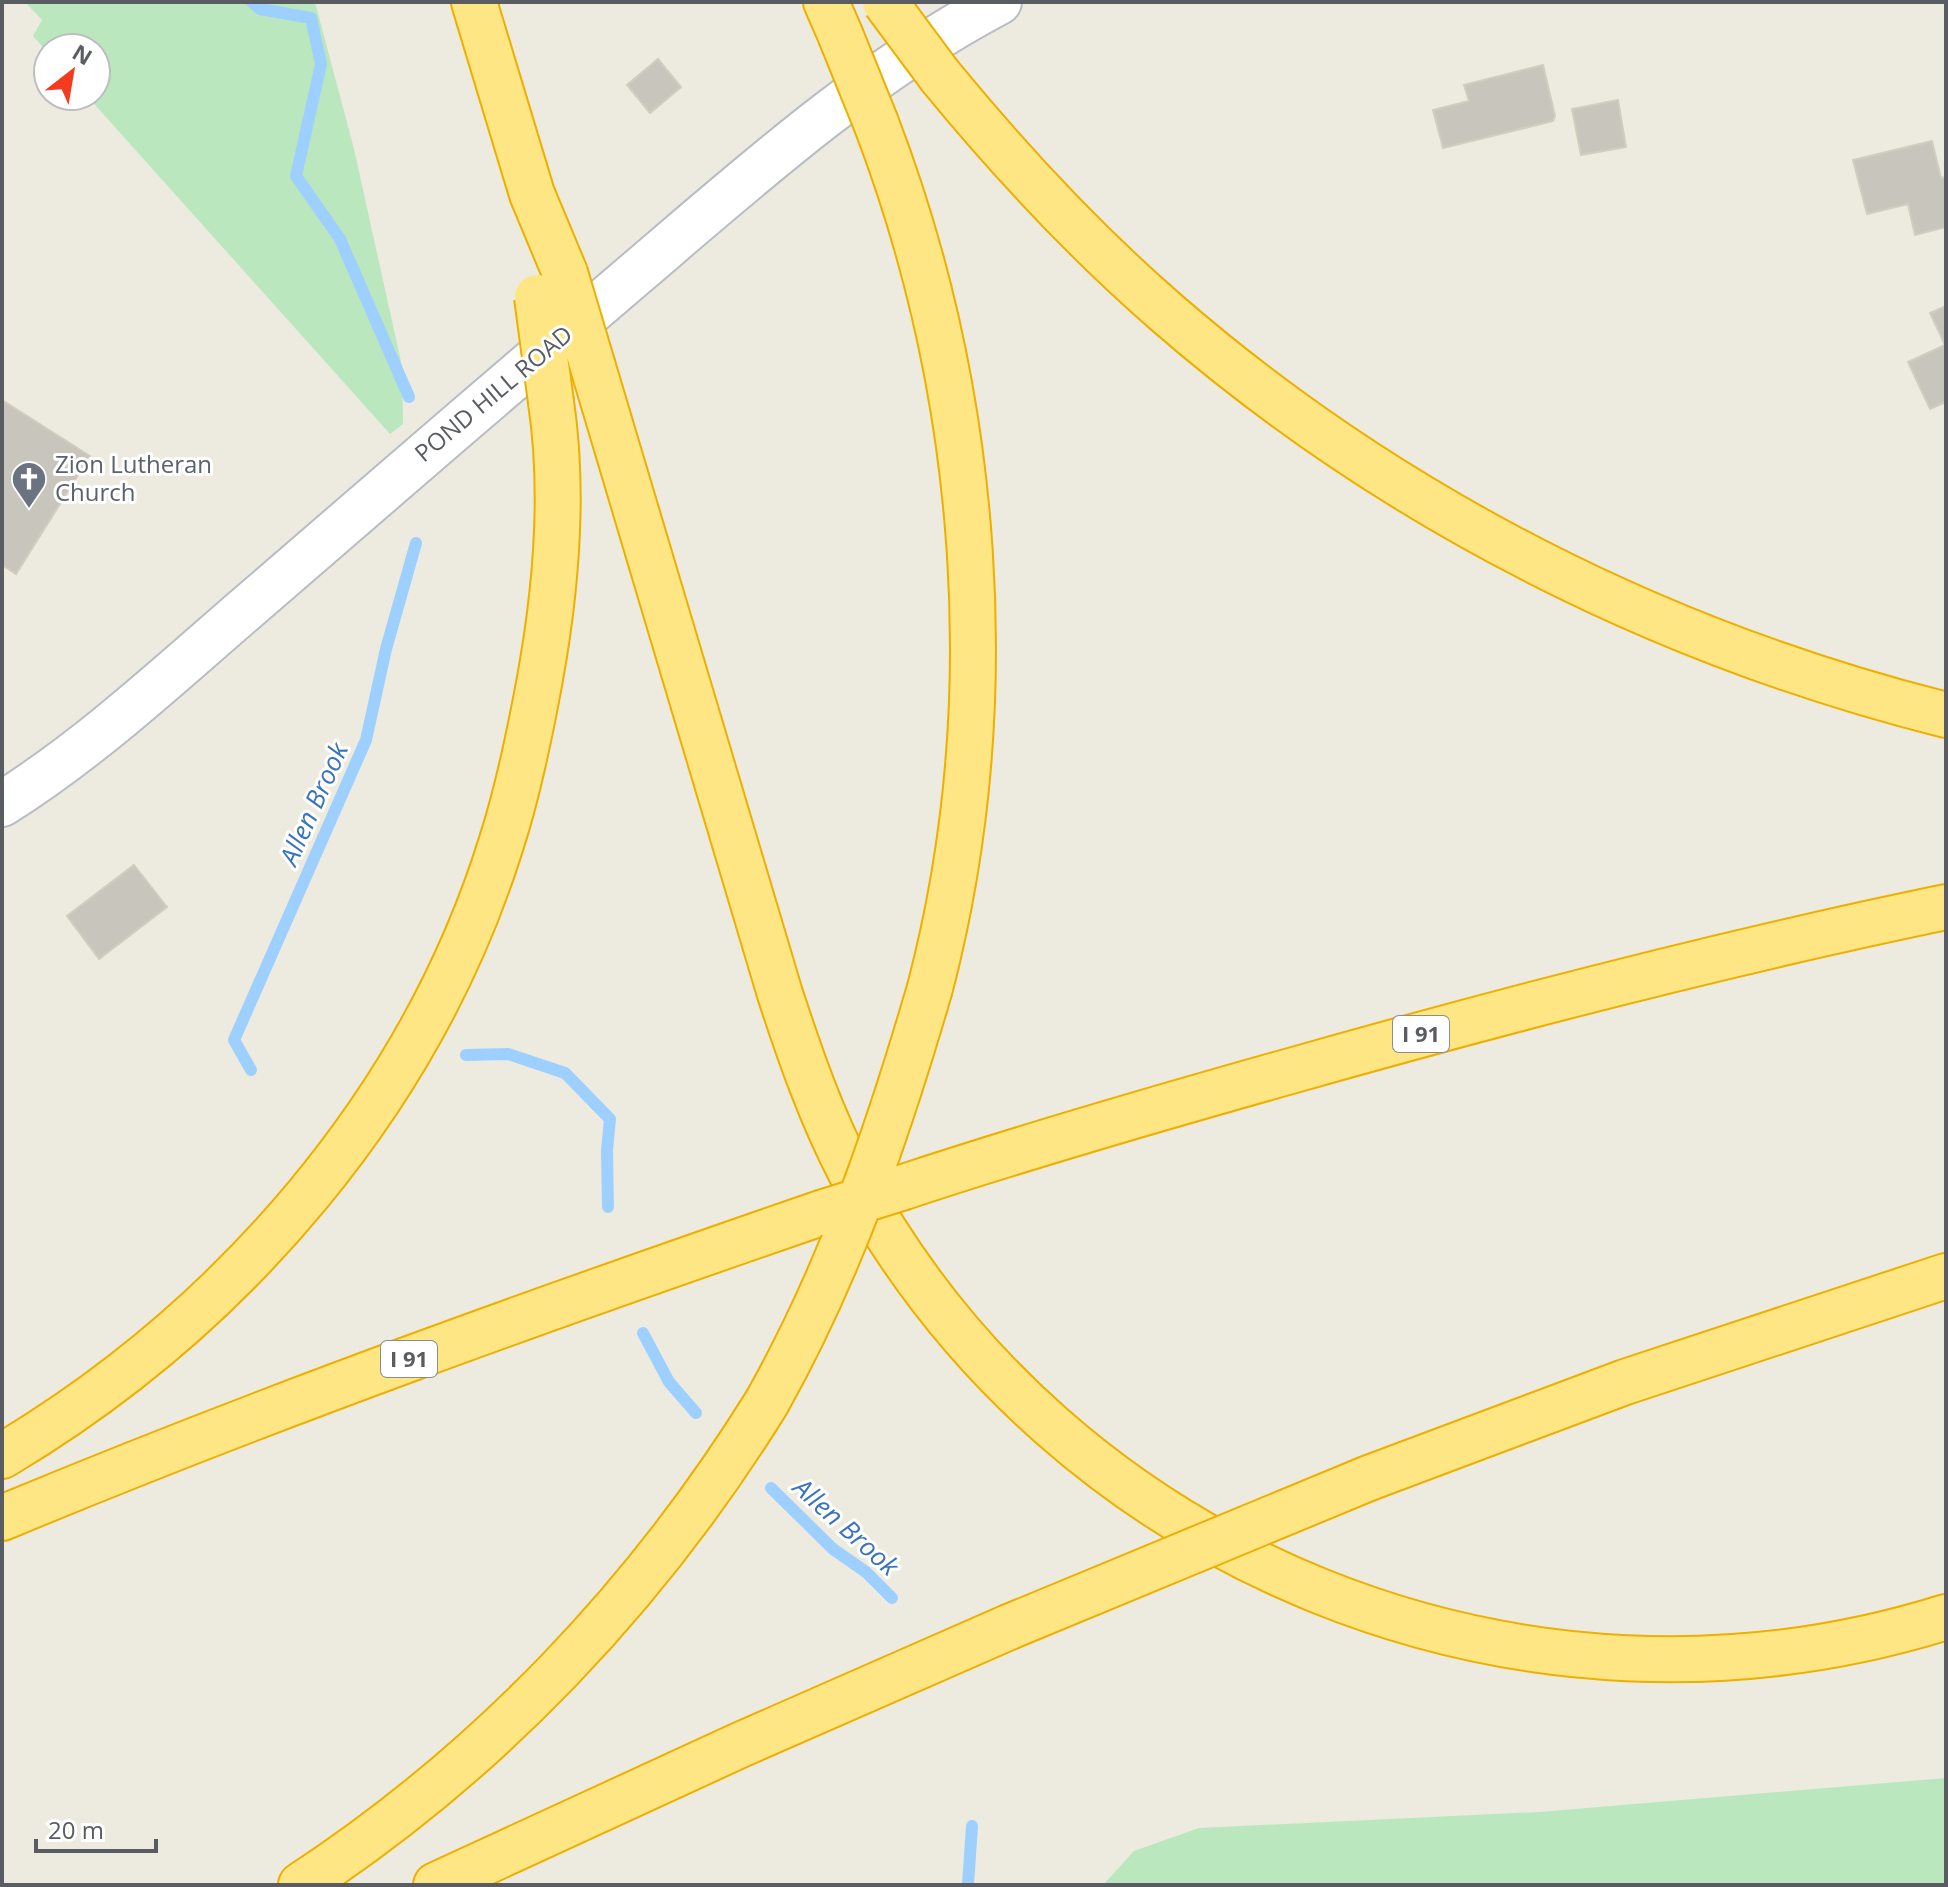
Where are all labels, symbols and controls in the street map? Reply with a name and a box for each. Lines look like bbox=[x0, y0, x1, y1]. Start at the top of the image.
north arrow bbox=[32, 32, 112, 112]
text: N bbox=[67, 37, 98, 71]
street label: POND HILL ROAD bbox=[407, 317, 579, 469]
place label: Zion Lutheran Church bbox=[55, 447, 212, 508]
church icon: Zion Lutheran Church bbox=[10, 460, 48, 510]
water label: Allen Brook bbox=[269, 736, 357, 872]
road number: I 91 bbox=[1393, 1016, 1449, 1052]
road number: I 91 bbox=[381, 1341, 437, 1377]
water label: Allen Brook bbox=[785, 1468, 908, 1584]
scale bar bbox=[36, 1803, 156, 1853]
text: 20 m bbox=[48, 1813, 104, 1846]

